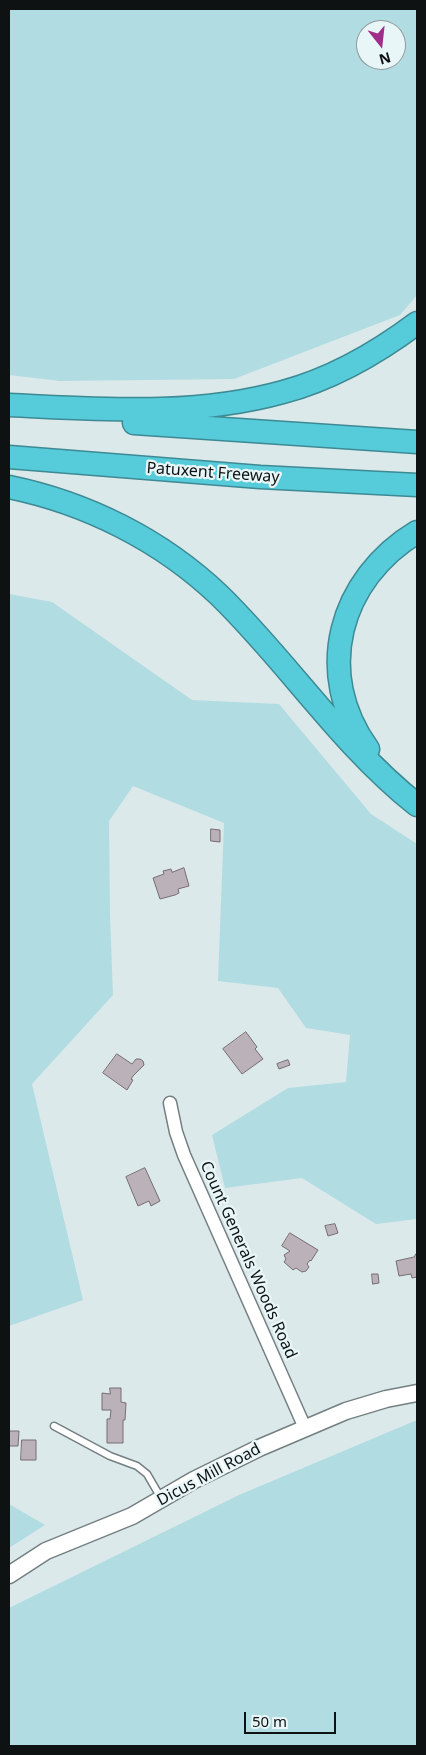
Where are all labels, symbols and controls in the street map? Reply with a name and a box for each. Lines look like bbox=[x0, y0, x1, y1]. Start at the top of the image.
north arrow bbox=[356, 20, 406, 70]
text: N bbox=[377, 48, 393, 70]
street label: Patuxent Freeway bbox=[146, 459, 280, 487]
street label: Count Generals Woods Road bbox=[196, 1158, 300, 1362]
street label: Dicus Mill Road bbox=[154, 1440, 264, 1510]
scale bar bbox=[246, 1702, 338, 1734]
text: 50 m bbox=[252, 1711, 287, 1731]

